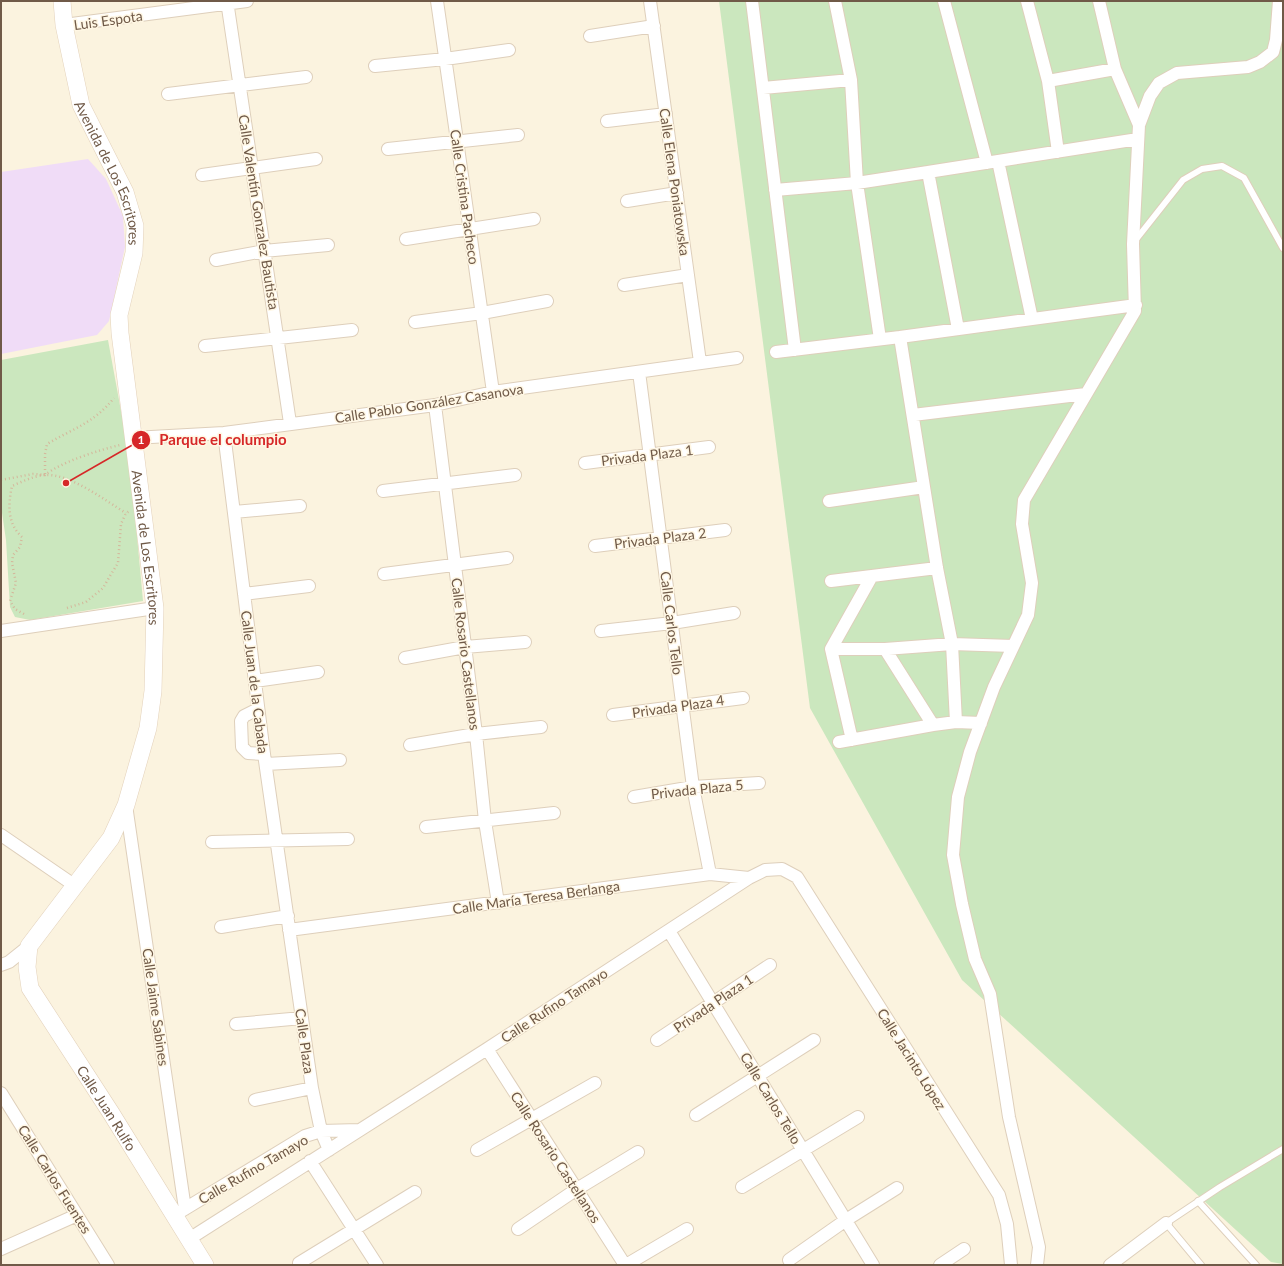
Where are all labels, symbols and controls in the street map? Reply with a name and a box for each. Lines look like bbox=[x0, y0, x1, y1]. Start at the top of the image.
street label: Luis Espota bbox=[73, 7, 144, 33]
street label: Avenida de Los Escritores bbox=[72, 97, 144, 246]
street label: Calle Elena Poniatowska bbox=[656, 107, 694, 257]
street label: Calle Valentín Gonzalez Bautista bbox=[235, 113, 283, 311]
street label: Calle Cristina Pacheco bbox=[447, 128, 483, 266]
street label: Calle Pablo González Casanova bbox=[334, 380, 524, 426]
callout: Parque el columpio bbox=[131, 426, 295, 453]
text: Parque el columpio bbox=[159, 430, 287, 448]
text: 1 bbox=[138, 432, 145, 447]
street label: Privada Plaza 1 bbox=[600, 441, 694, 469]
street label: Avenida de Los Escritores bbox=[129, 469, 164, 626]
street label: Privada Plaza 2 bbox=[613, 524, 707, 552]
street label: Calle Carlos Tello bbox=[657, 570, 687, 676]
street label: Calle Rosario Castellanos bbox=[448, 577, 484, 731]
street label: Calle Juan de la Cabada bbox=[238, 610, 272, 755]
street label: Privada Plaza 4 bbox=[631, 691, 725, 721]
street label: Privada Plaza 5 bbox=[650, 776, 744, 802]
street label: Calle María Teresa Berlanga bbox=[451, 877, 621, 917]
street label: Calle Jaime Sabines bbox=[139, 947, 173, 1067]
street label: Calle Rufino Tamayo bbox=[497, 964, 611, 1046]
street label: Privada Plaza 1 bbox=[670, 970, 756, 1036]
street label: Calle Jacinto López bbox=[874, 1005, 950, 1113]
street label: Calle Plaza bbox=[292, 1007, 318, 1075]
street label: Calle Carlos Tello bbox=[737, 1049, 805, 1147]
street label: Calle Juan Rulfo bbox=[74, 1062, 141, 1154]
street label: Calle Rosario Castellanos bbox=[507, 1088, 605, 1226]
street label: Calle Carlos Fuentes bbox=[15, 1122, 95, 1236]
street label: Calle Rufino Tamayo bbox=[195, 1131, 311, 1207]

